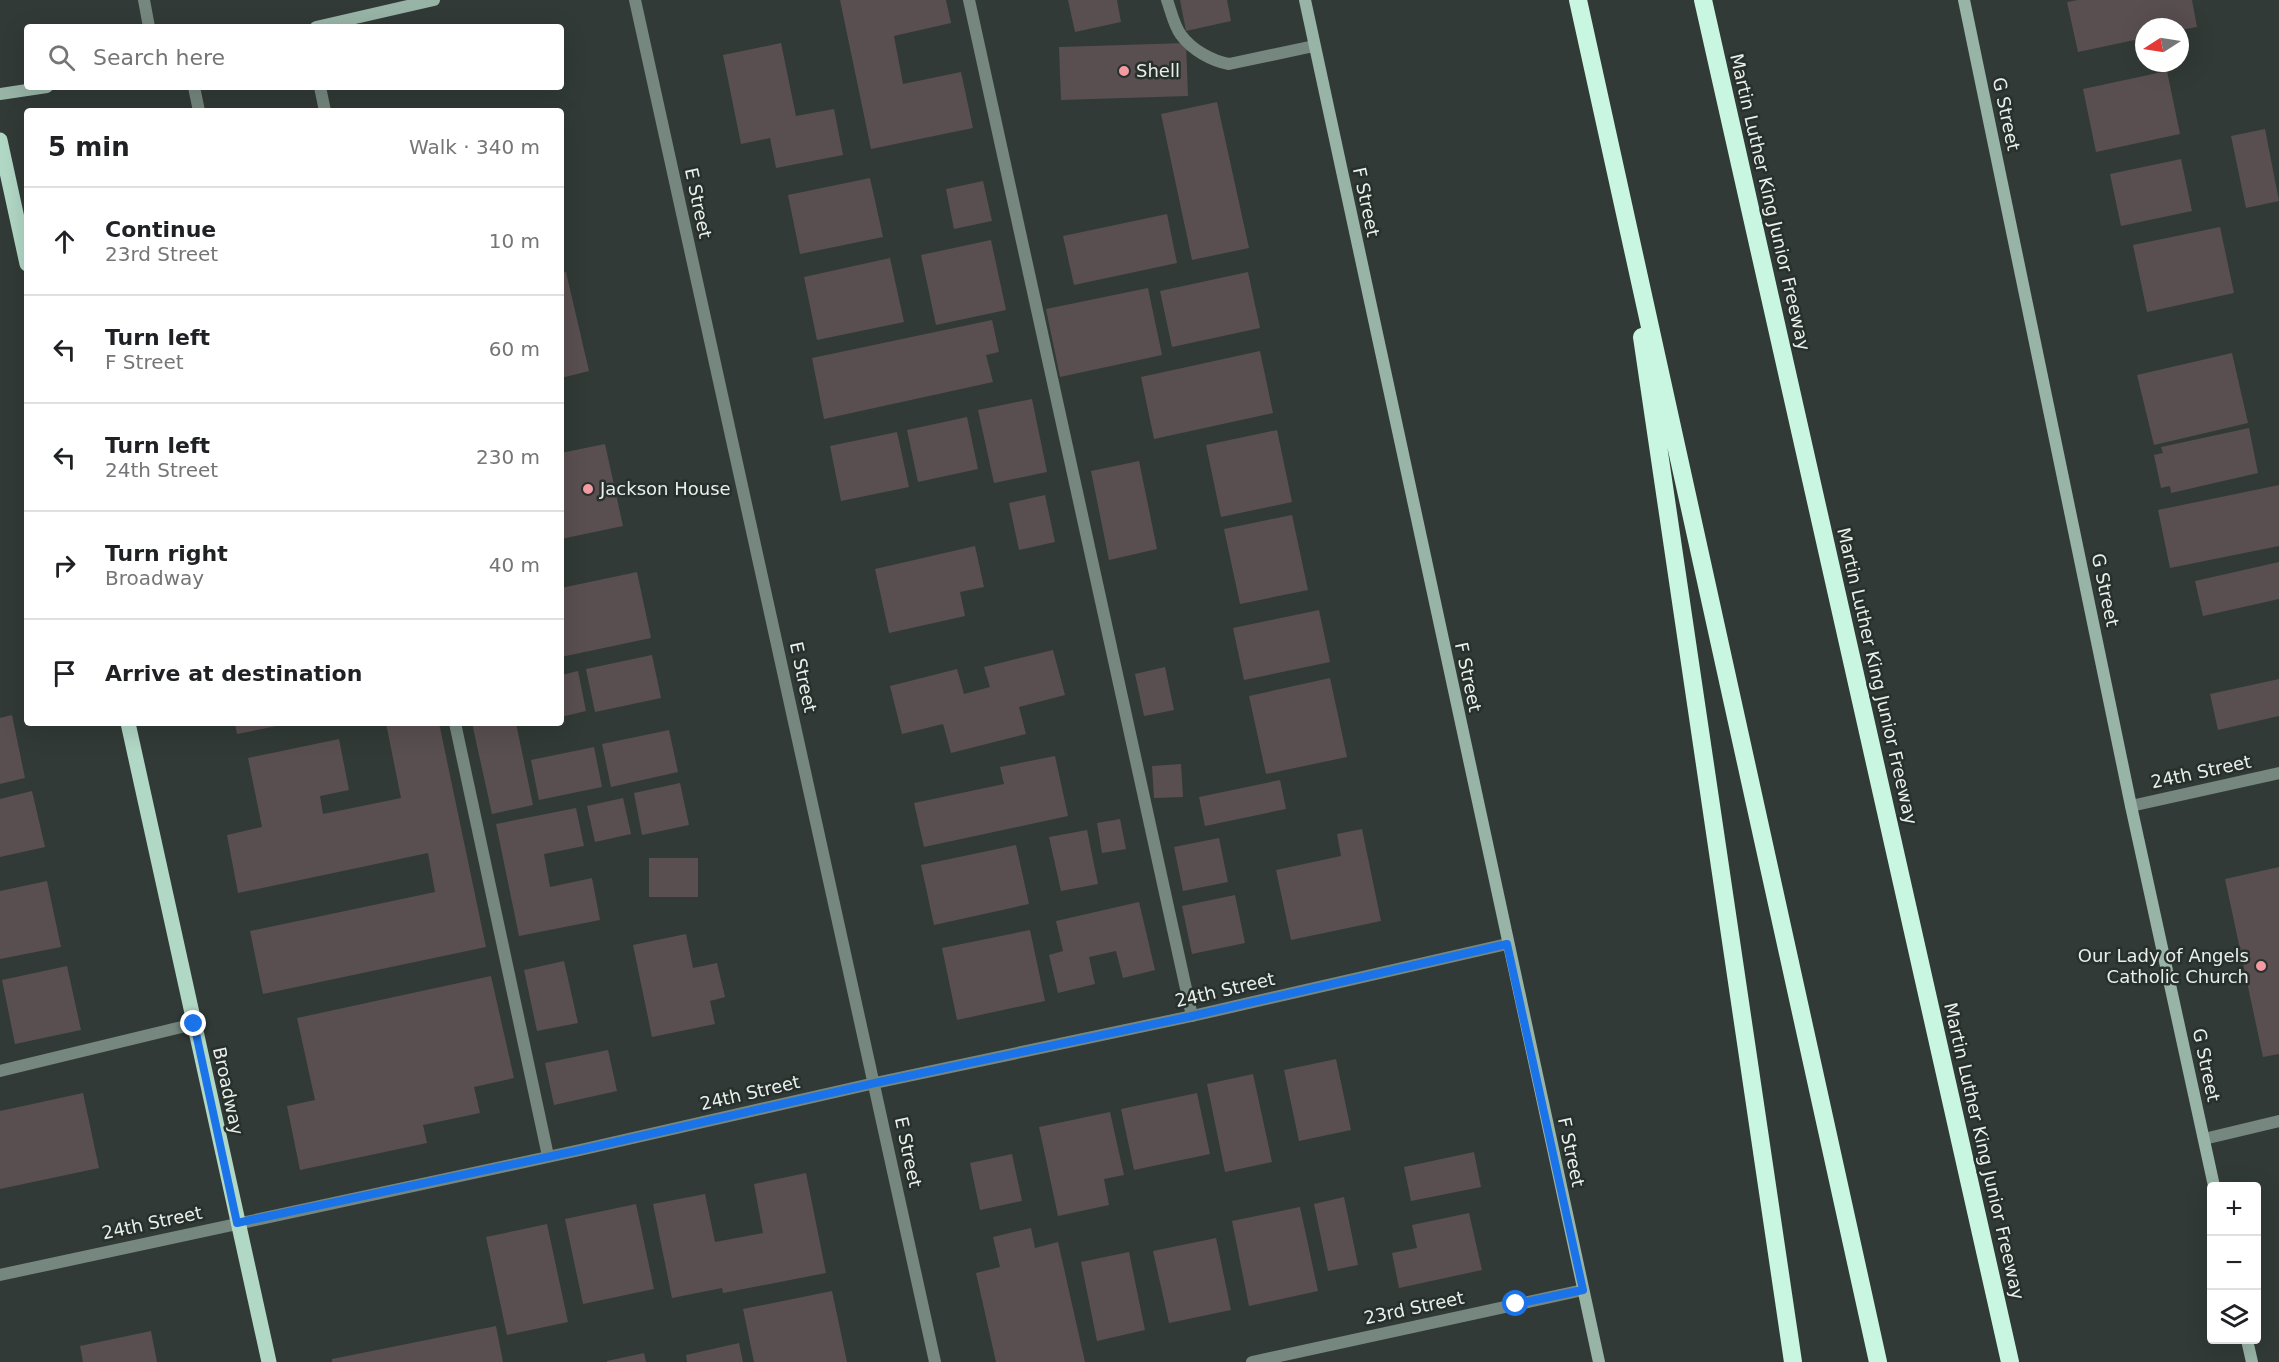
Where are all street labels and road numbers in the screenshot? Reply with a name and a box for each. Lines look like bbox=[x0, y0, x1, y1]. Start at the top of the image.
street label: Martin Luther King Junior Freeway bbox=[1726, 51, 1815, 353]
street label: G Street bbox=[1988, 75, 2024, 152]
street label: F Street bbox=[1349, 165, 1384, 239]
street label: E Street bbox=[681, 166, 716, 240]
street label: Martin Luther King Junior Freeway bbox=[1833, 525, 1922, 827]
street label: G Street bbox=[2087, 551, 2123, 628]
street label: E Street bbox=[786, 640, 821, 714]
street label: F Street bbox=[1451, 640, 1486, 714]
street label: 24th Street bbox=[2149, 751, 2253, 792]
street label: 24th Street bbox=[1173, 968, 1277, 1011]
street label: Martin Luther King Junior Freeway bbox=[1940, 1000, 2029, 1302]
street label: G Street bbox=[2188, 1026, 2224, 1103]
street label: Broadway bbox=[209, 1045, 248, 1137]
street label: 24th Street bbox=[698, 1071, 802, 1114]
street label: E Street bbox=[891, 1115, 926, 1189]
street label: F Street bbox=[1554, 1115, 1589, 1189]
street label: 24th Street bbox=[100, 1202, 204, 1243]
street label: 23rd Street bbox=[1362, 1287, 1466, 1328]

